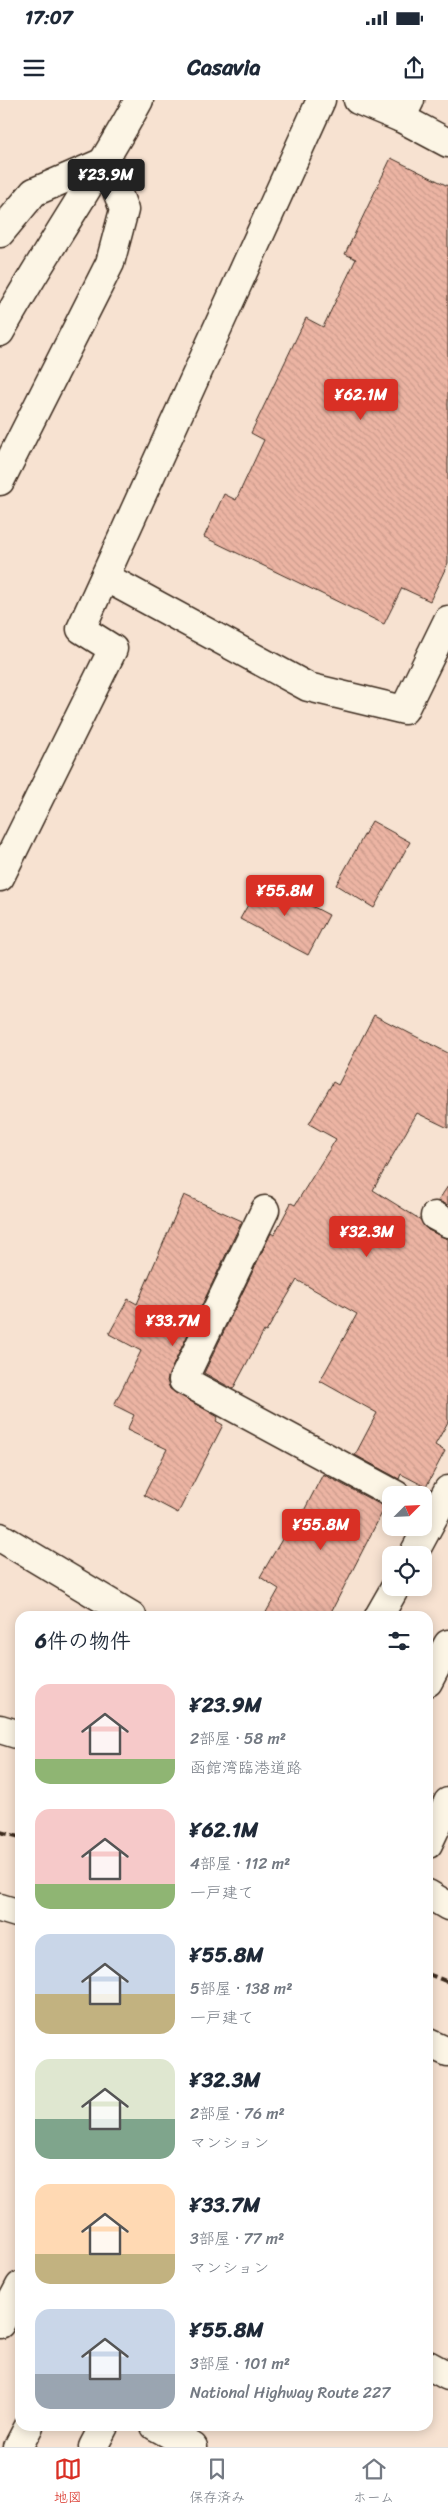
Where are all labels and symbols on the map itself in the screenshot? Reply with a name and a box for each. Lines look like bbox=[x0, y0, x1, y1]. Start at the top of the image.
pin: ¥23.9M bbox=[65, 158, 147, 201]
pin: ¥62.1M bbox=[320, 378, 402, 421]
pin: ¥55.8M bbox=[244, 874, 326, 917]
pin: ¥32.3M bbox=[326, 1216, 408, 1258]
pin: ¥33.7M bbox=[132, 1304, 214, 1347]
north arrow bbox=[382, 1486, 432, 1536]
pin: ¥55.8M bbox=[280, 1508, 362, 1551]

